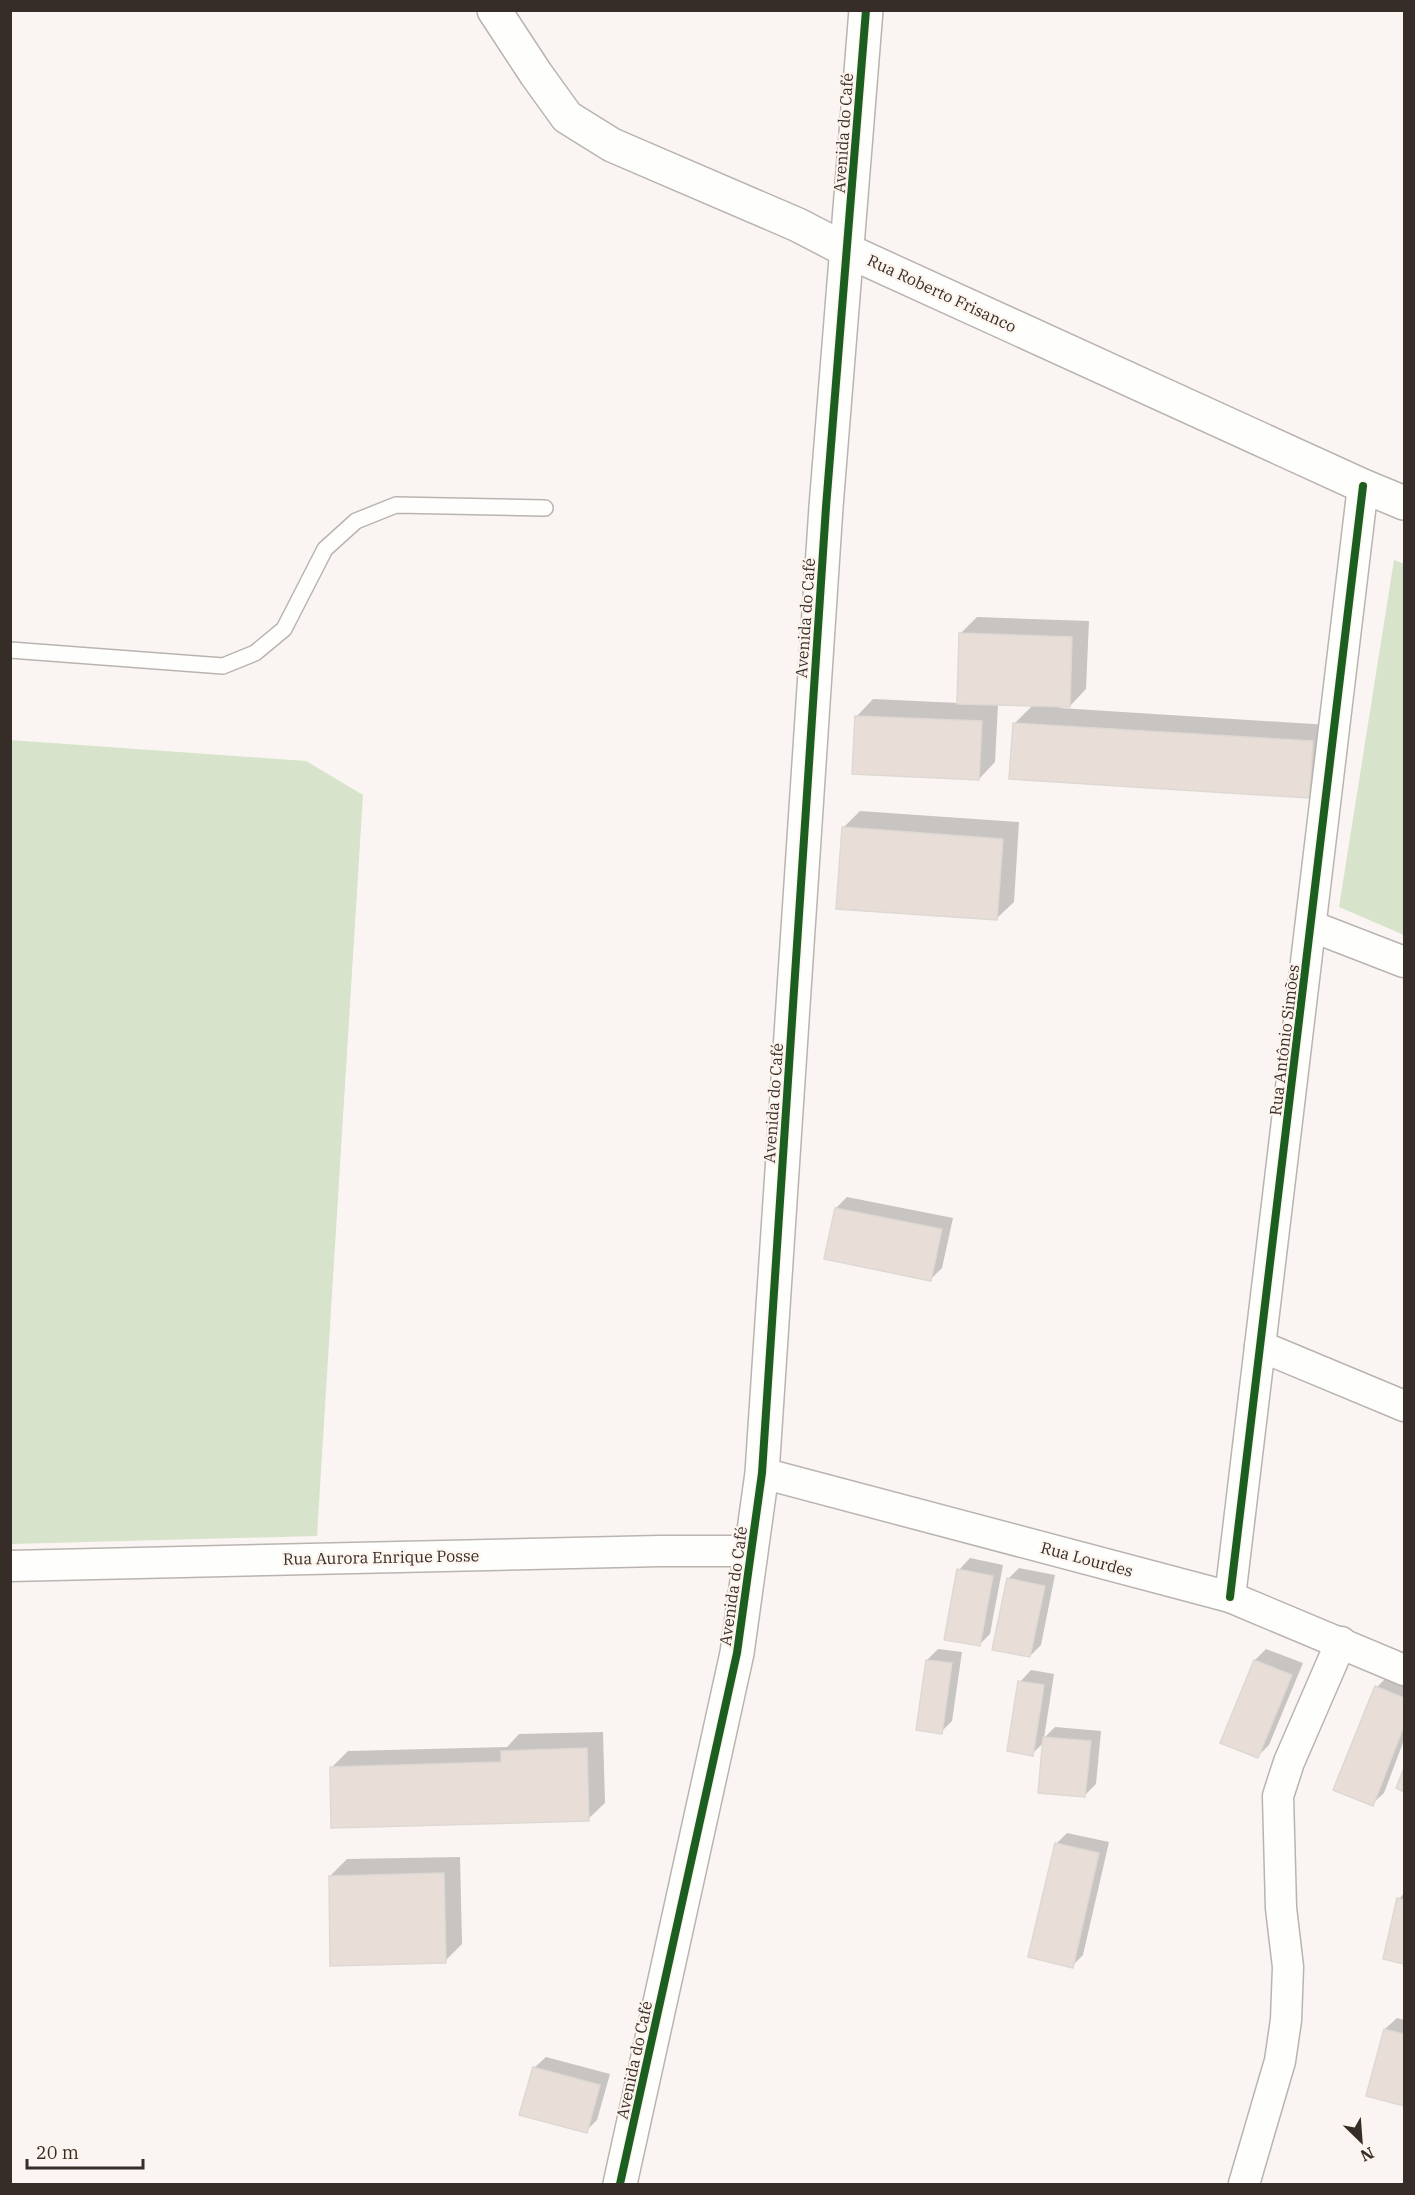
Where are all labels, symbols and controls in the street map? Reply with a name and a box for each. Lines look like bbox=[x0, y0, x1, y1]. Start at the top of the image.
street label: Avenida do Café bbox=[829, 72, 857, 194]
street label: Rua Roberto Frisanco bbox=[864, 250, 1020, 336]
street label: Avenida do Café bbox=[791, 557, 819, 679]
street label: Rua Antônio Simões bbox=[1265, 963, 1303, 1117]
street label: Avenida do Café bbox=[759, 1042, 787, 1164]
street label: Avenida do Café bbox=[715, 1525, 751, 1647]
street label: Rua Lourdes bbox=[1039, 1537, 1135, 1581]
street label: Rua Aurora Enrique Posse bbox=[283, 1545, 479, 1569]
street label: Avenida do Café bbox=[612, 1999, 656, 2121]
north arrow bbox=[1331, 2111, 1391, 2171]
scale bar bbox=[27, 2132, 142, 2170]
text: 20 m bbox=[36, 2141, 79, 2164]
text: N bbox=[1357, 2143, 1377, 2166]

